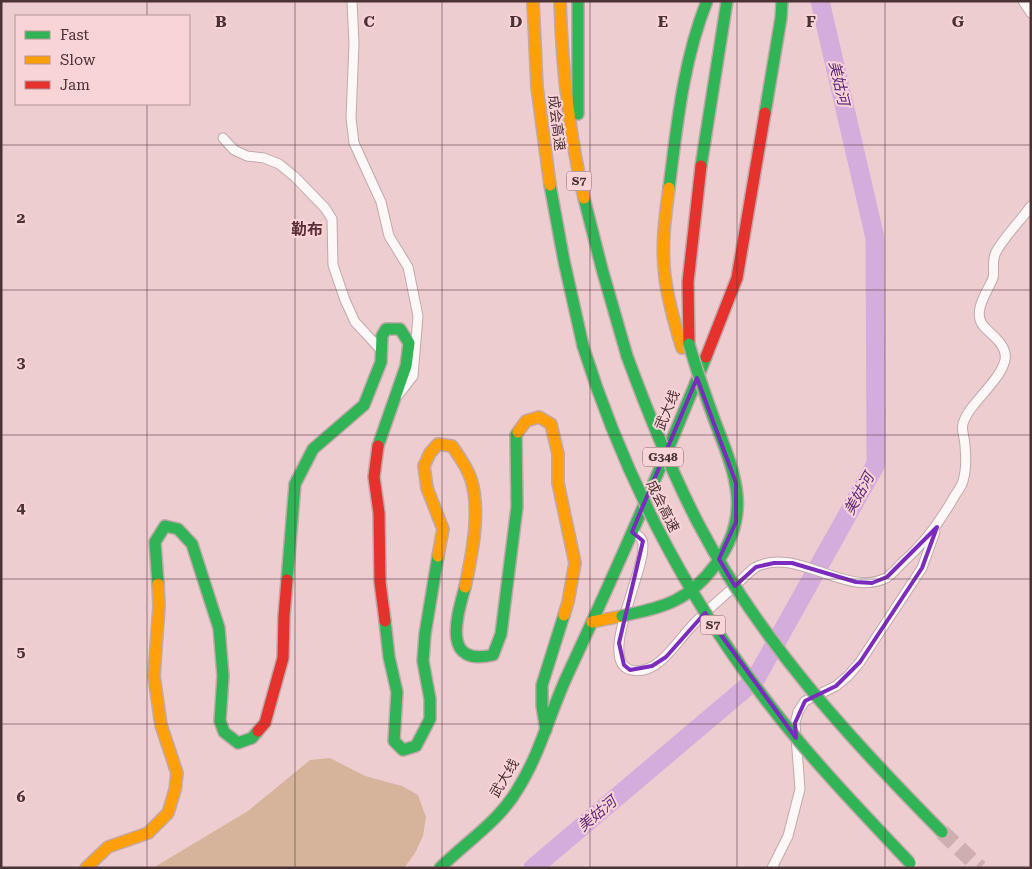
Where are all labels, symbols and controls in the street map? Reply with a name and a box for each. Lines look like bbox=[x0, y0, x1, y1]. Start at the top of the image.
text: B bbox=[215, 12, 227, 31]
text: C bbox=[363, 12, 375, 31]
text: D bbox=[510, 12, 523, 31]
text: E bbox=[658, 12, 668, 31]
text: F bbox=[806, 12, 816, 31]
text: G bbox=[952, 12, 965, 31]
legend bbox=[15, 15, 190, 105]
text: Fast bbox=[60, 26, 90, 44]
text: Slow bbox=[60, 51, 96, 69]
water label: 美姑河 bbox=[825, 59, 854, 110]
text: Jam bbox=[60, 76, 90, 94]
street label: 成会高速 bbox=[546, 94, 568, 152]
road number: S7 bbox=[566, 172, 592, 190]
text: 2 bbox=[17, 208, 26, 227]
district label: 勒布 bbox=[291, 220, 323, 239]
text: 3 bbox=[17, 353, 26, 372]
street label: 武大线 bbox=[651, 388, 683, 432]
road number: G348 bbox=[643, 448, 683, 467]
water label: 美姑河 bbox=[840, 467, 879, 518]
street label: 成会高速 bbox=[644, 477, 682, 535]
text: 4 bbox=[17, 498, 26, 517]
road number: S7 bbox=[700, 616, 726, 634]
text: 5 bbox=[17, 642, 26, 661]
street label: 武大线 bbox=[486, 756, 522, 800]
text: 6 bbox=[17, 787, 26, 806]
water label: 美姑河 bbox=[574, 791, 622, 835]

